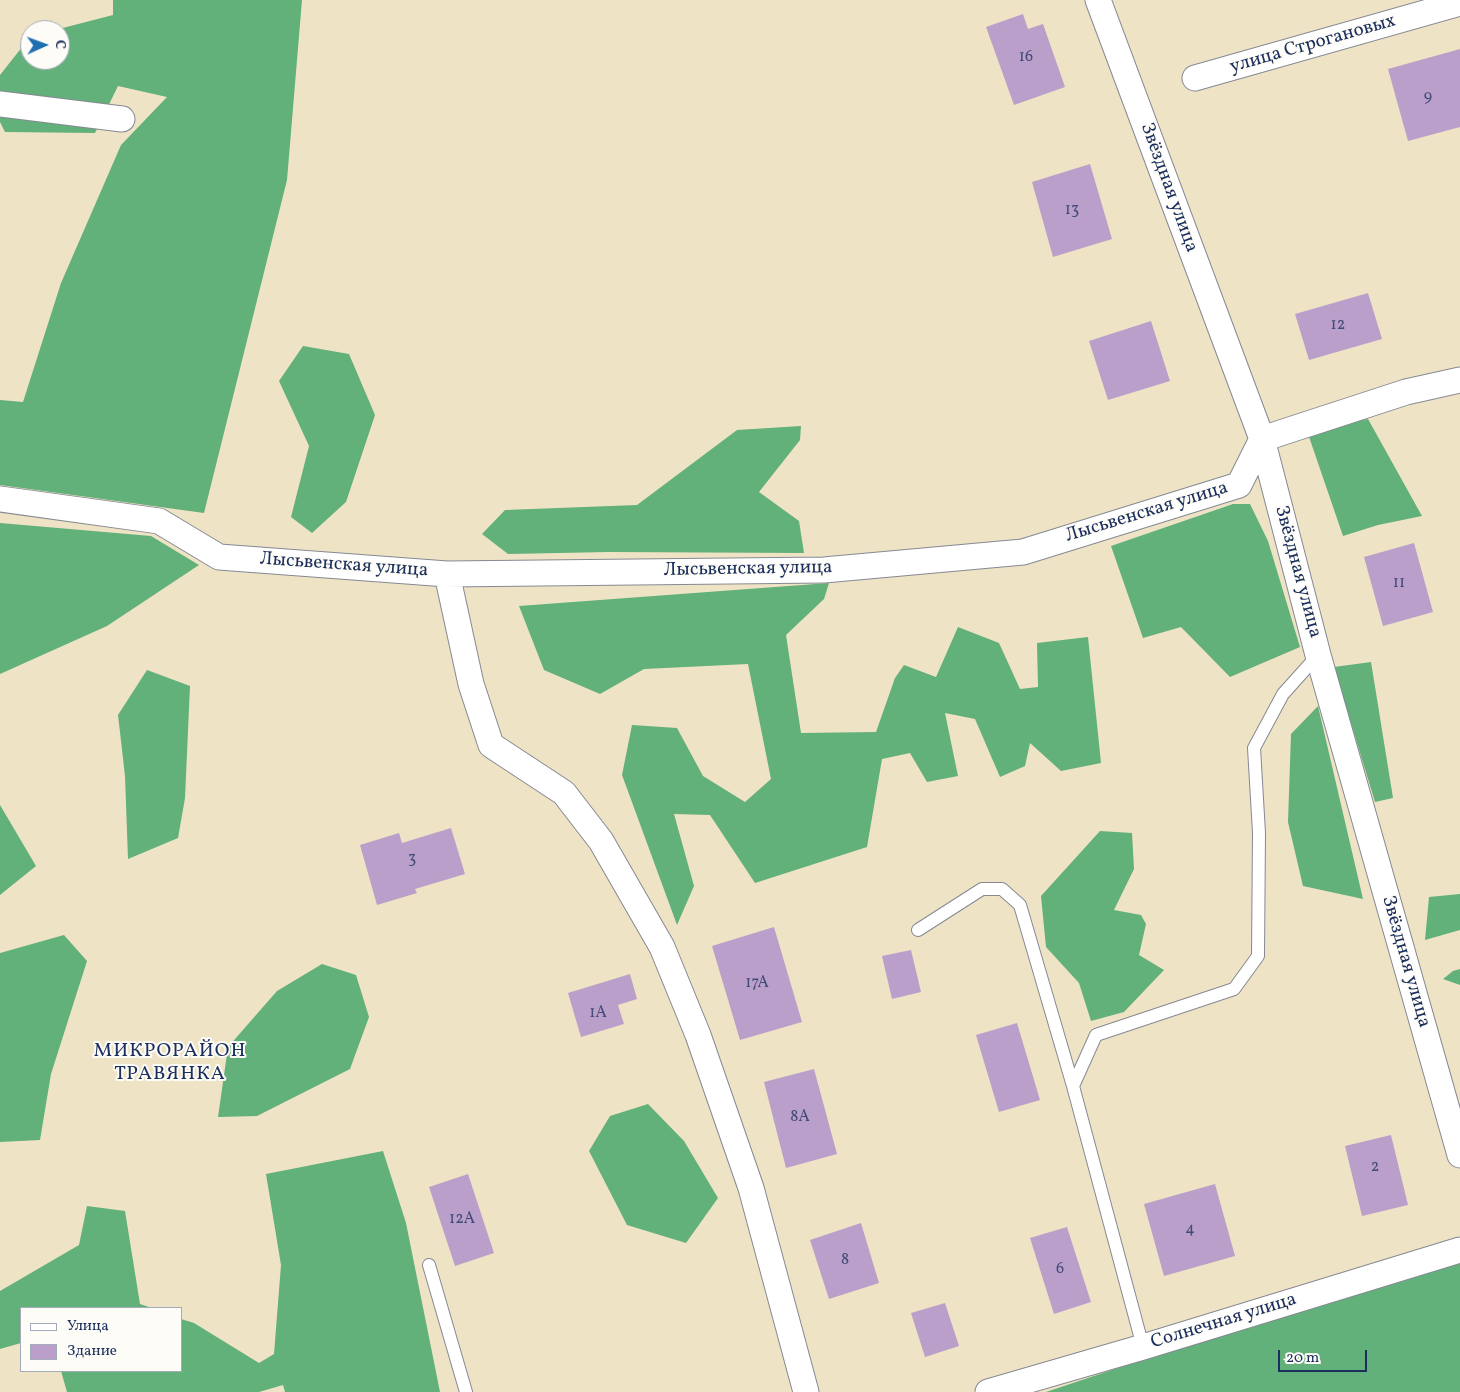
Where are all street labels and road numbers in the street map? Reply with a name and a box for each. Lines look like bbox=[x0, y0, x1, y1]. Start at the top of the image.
street label: улица Строгановых bbox=[1228, 10, 1398, 80]
street label: Звёздная улица bbox=[1134, 120, 1202, 256]
street label: Лысьвенская улица bbox=[1063, 477, 1231, 549]
street label: Звёздная улица bbox=[1268, 503, 1326, 641]
street label: Лысьвенская улица bbox=[259, 549, 429, 583]
street label: Лысьвенская улица bbox=[663, 557, 833, 583]
street label: Звёздная улица bbox=[1375, 893, 1435, 1031]
street label: Солнечная улица bbox=[1148, 1289, 1300, 1355]

